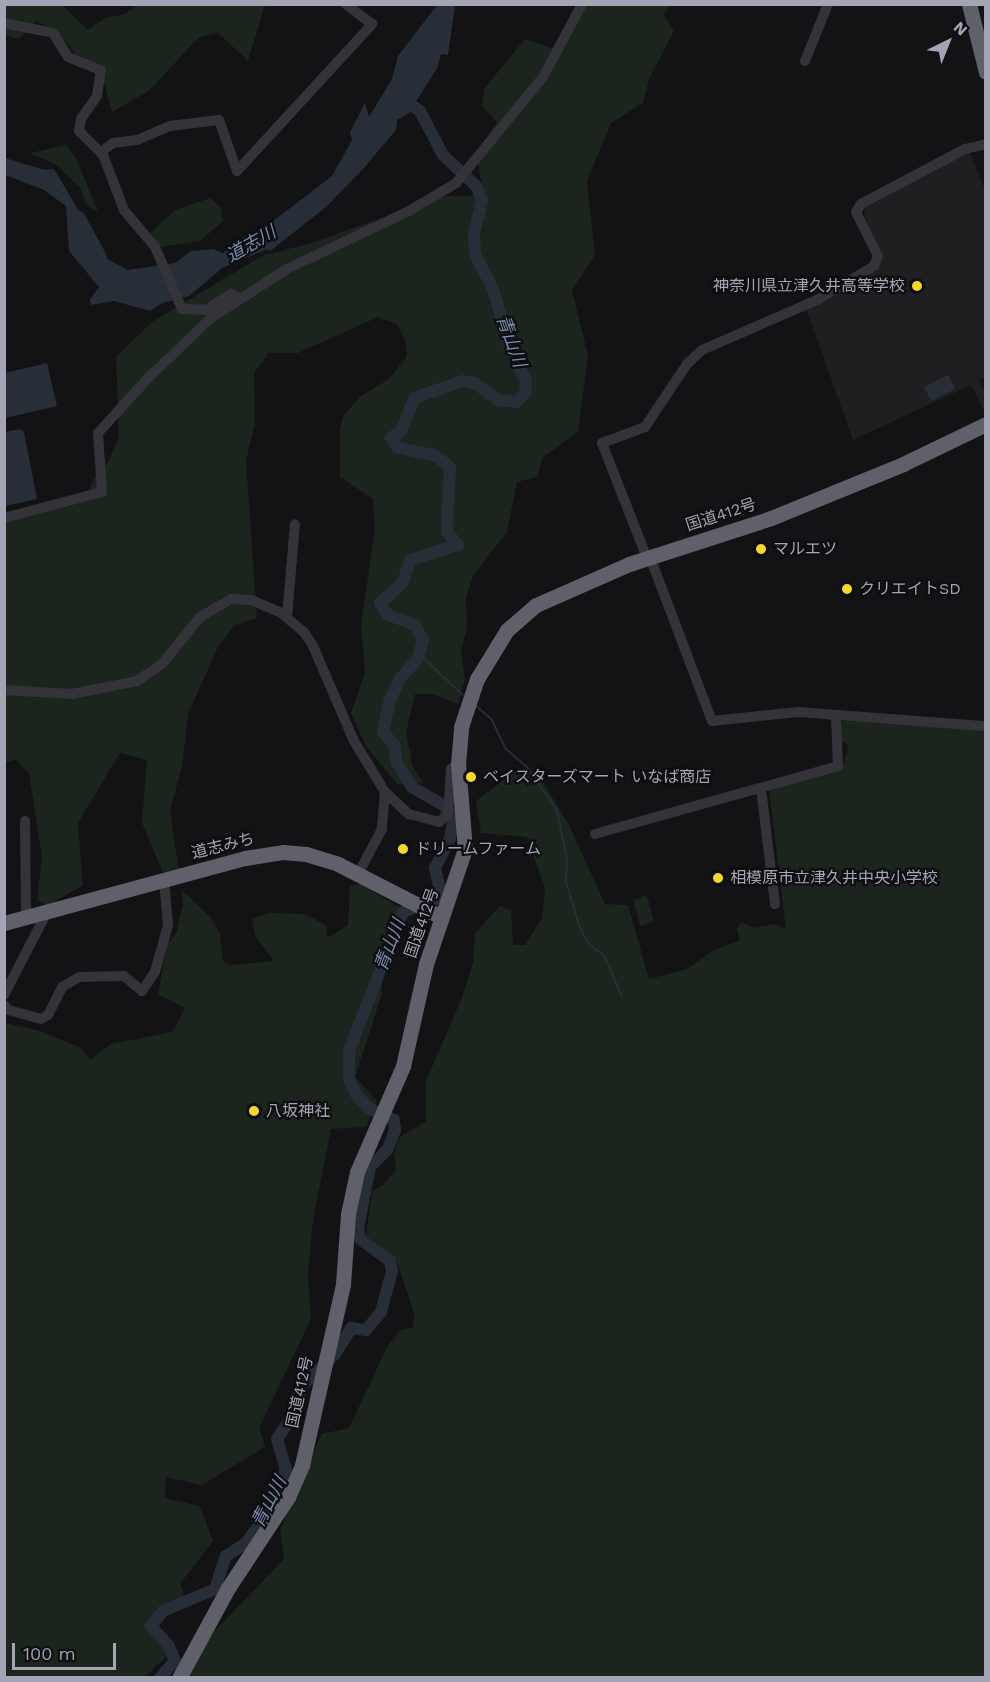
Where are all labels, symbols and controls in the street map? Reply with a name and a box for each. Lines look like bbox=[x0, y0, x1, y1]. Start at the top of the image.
north arrow bbox=[918, 12, 978, 72]
text: N bbox=[950, 17, 971, 39]
water label: 道志川 bbox=[222, 221, 280, 267]
place label: 神奈川県立津久井高等学校 bbox=[713, 276, 905, 296]
marker: 神奈川県立津久井高等学校 bbox=[910, 279, 924, 293]
water label: 青山川 bbox=[492, 312, 530, 370]
street label: 国道412号 bbox=[683, 495, 759, 535]
place label: マルエツ bbox=[773, 539, 837, 559]
marker: マルエツ bbox=[754, 542, 768, 556]
place label: クリエイトSD bbox=[859, 579, 961, 599]
marker: クリエイトSD bbox=[840, 582, 854, 596]
place label: ベイスターズマート いなば商店 bbox=[483, 767, 712, 787]
marker: ベイスターズマート いなば商店 bbox=[464, 770, 478, 784]
street label: 道志みち bbox=[190, 829, 256, 863]
place label: ドリームファーム bbox=[415, 839, 543, 859]
marker: ドリームファーム bbox=[396, 842, 410, 856]
place label: 相模原市立津久井中央小学校 bbox=[730, 868, 938, 888]
marker: 相模原市立津久井中央小学校 bbox=[711, 871, 725, 885]
street label: 国道412号 bbox=[401, 885, 443, 961]
water label: 青山川 bbox=[370, 916, 410, 974]
place label: 八坂神社 bbox=[266, 1101, 330, 1121]
marker: 八坂神社 bbox=[247, 1104, 261, 1118]
street label: 国道412号 bbox=[283, 1354, 317, 1430]
water label: 青山川 bbox=[247, 1473, 291, 1531]
scale bar bbox=[15, 1631, 118, 1669]
text: 100 m bbox=[23, 1643, 76, 1664]

